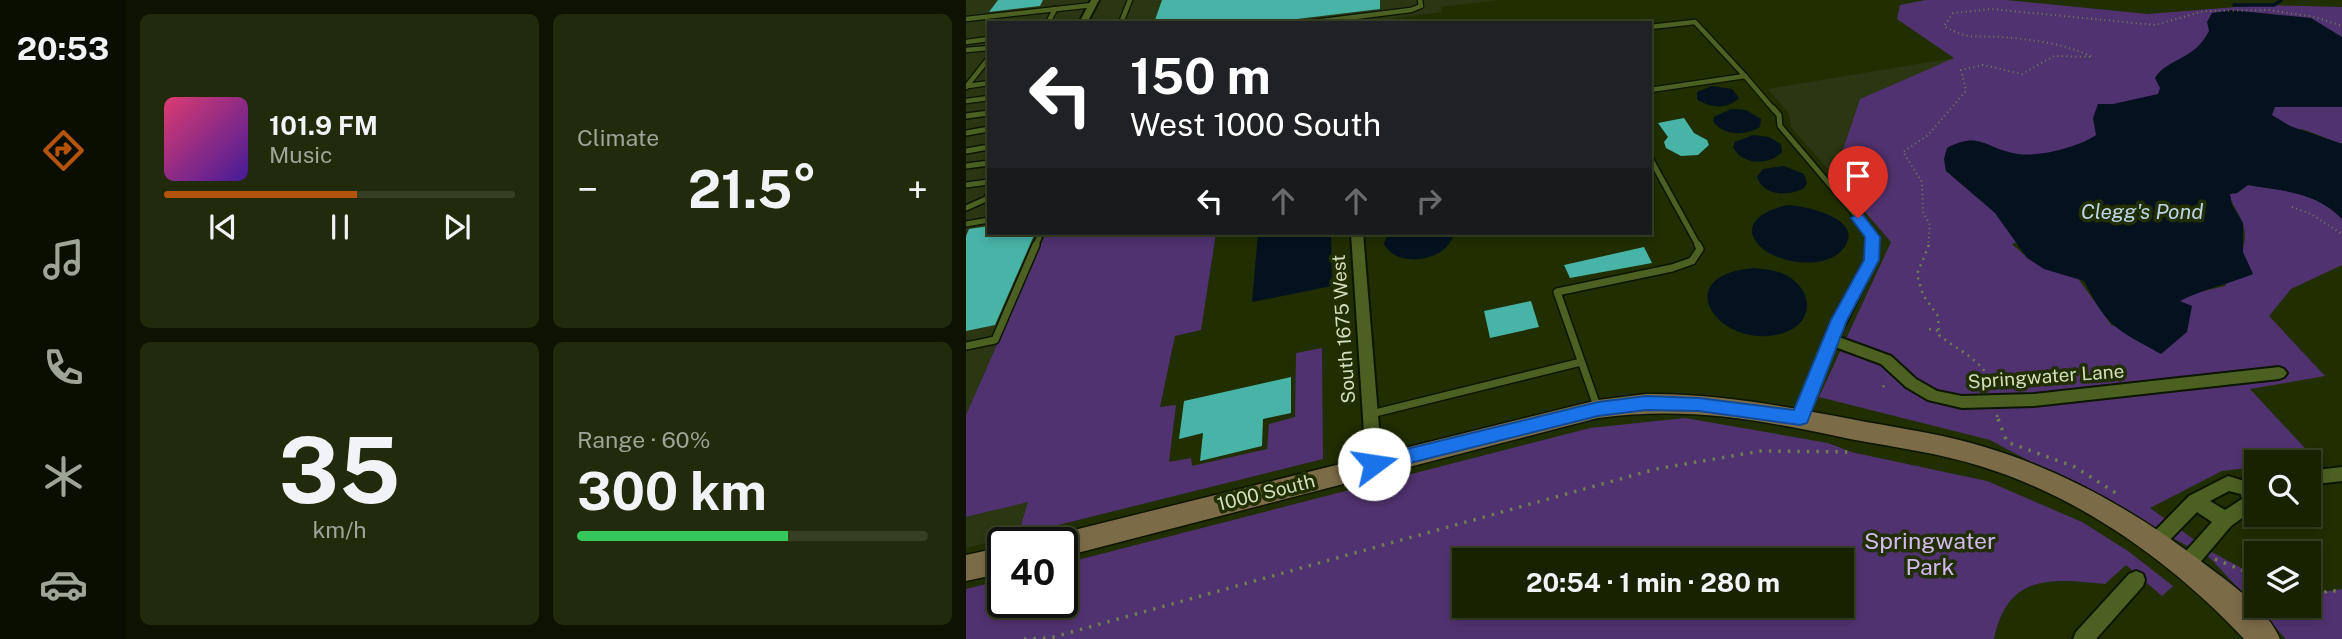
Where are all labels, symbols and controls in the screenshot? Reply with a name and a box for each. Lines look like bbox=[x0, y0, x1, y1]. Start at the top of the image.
text: 20:53 bbox=[17, 30, 109, 67]
text: 150 m bbox=[1130, 47, 1271, 105]
icon: left bbox=[1015, 49, 1106, 140]
text: West 1000 South bbox=[1130, 106, 1381, 143]
text: 101.9 FM bbox=[269, 110, 378, 141]
text: Climate bbox=[577, 124, 659, 151]
icon: directions bbox=[39, 126, 88, 175]
text: Music bbox=[269, 141, 333, 168]
pin bbox=[1828, 146, 1888, 218]
icon: arrive bbox=[1839, 157, 1877, 195]
text: 21.5° bbox=[688, 159, 817, 220]
text: − bbox=[577, 167, 598, 212]
text: + bbox=[907, 167, 928, 212]
icon: left bbox=[1191, 182, 1229, 220]
icon: ahead bbox=[1264, 182, 1302, 220]
icon: ahead bbox=[1337, 182, 1375, 220]
icon: right bbox=[1410, 182, 1448, 220]
water label: Clegg's Pond bbox=[2081, 199, 2203, 224]
icon: previous bbox=[204, 208, 242, 246]
icon: pause bbox=[321, 208, 359, 246]
icon: next bbox=[438, 208, 476, 246]
icon: music bbox=[39, 235, 88, 284]
street label: South 1675 West bbox=[1327, 254, 1359, 404]
icon: phone bbox=[39, 343, 88, 392]
street label: Springwater Lane bbox=[1967, 360, 2125, 392]
text: 35 bbox=[279, 417, 400, 523]
text: Range · 60% bbox=[577, 426, 710, 453]
position arrow bbox=[1337, 427, 1411, 501]
map controls bbox=[2244, 450, 2321, 618]
button: search bbox=[2244, 450, 2321, 527]
icon: climate bbox=[39, 452, 88, 501]
text: 300 km bbox=[577, 461, 767, 522]
street label: 1000 South bbox=[1215, 469, 1317, 515]
text: km/h bbox=[312, 516, 367, 543]
speed limit sign: 40 bbox=[987, 527, 1078, 618]
park label: Springwater Park bbox=[1864, 527, 1996, 580]
button: layers bbox=[2244, 541, 2321, 618]
icon: car bbox=[39, 560, 88, 609]
text: 20:54 · 1 min · 280 m bbox=[1526, 567, 1780, 598]

